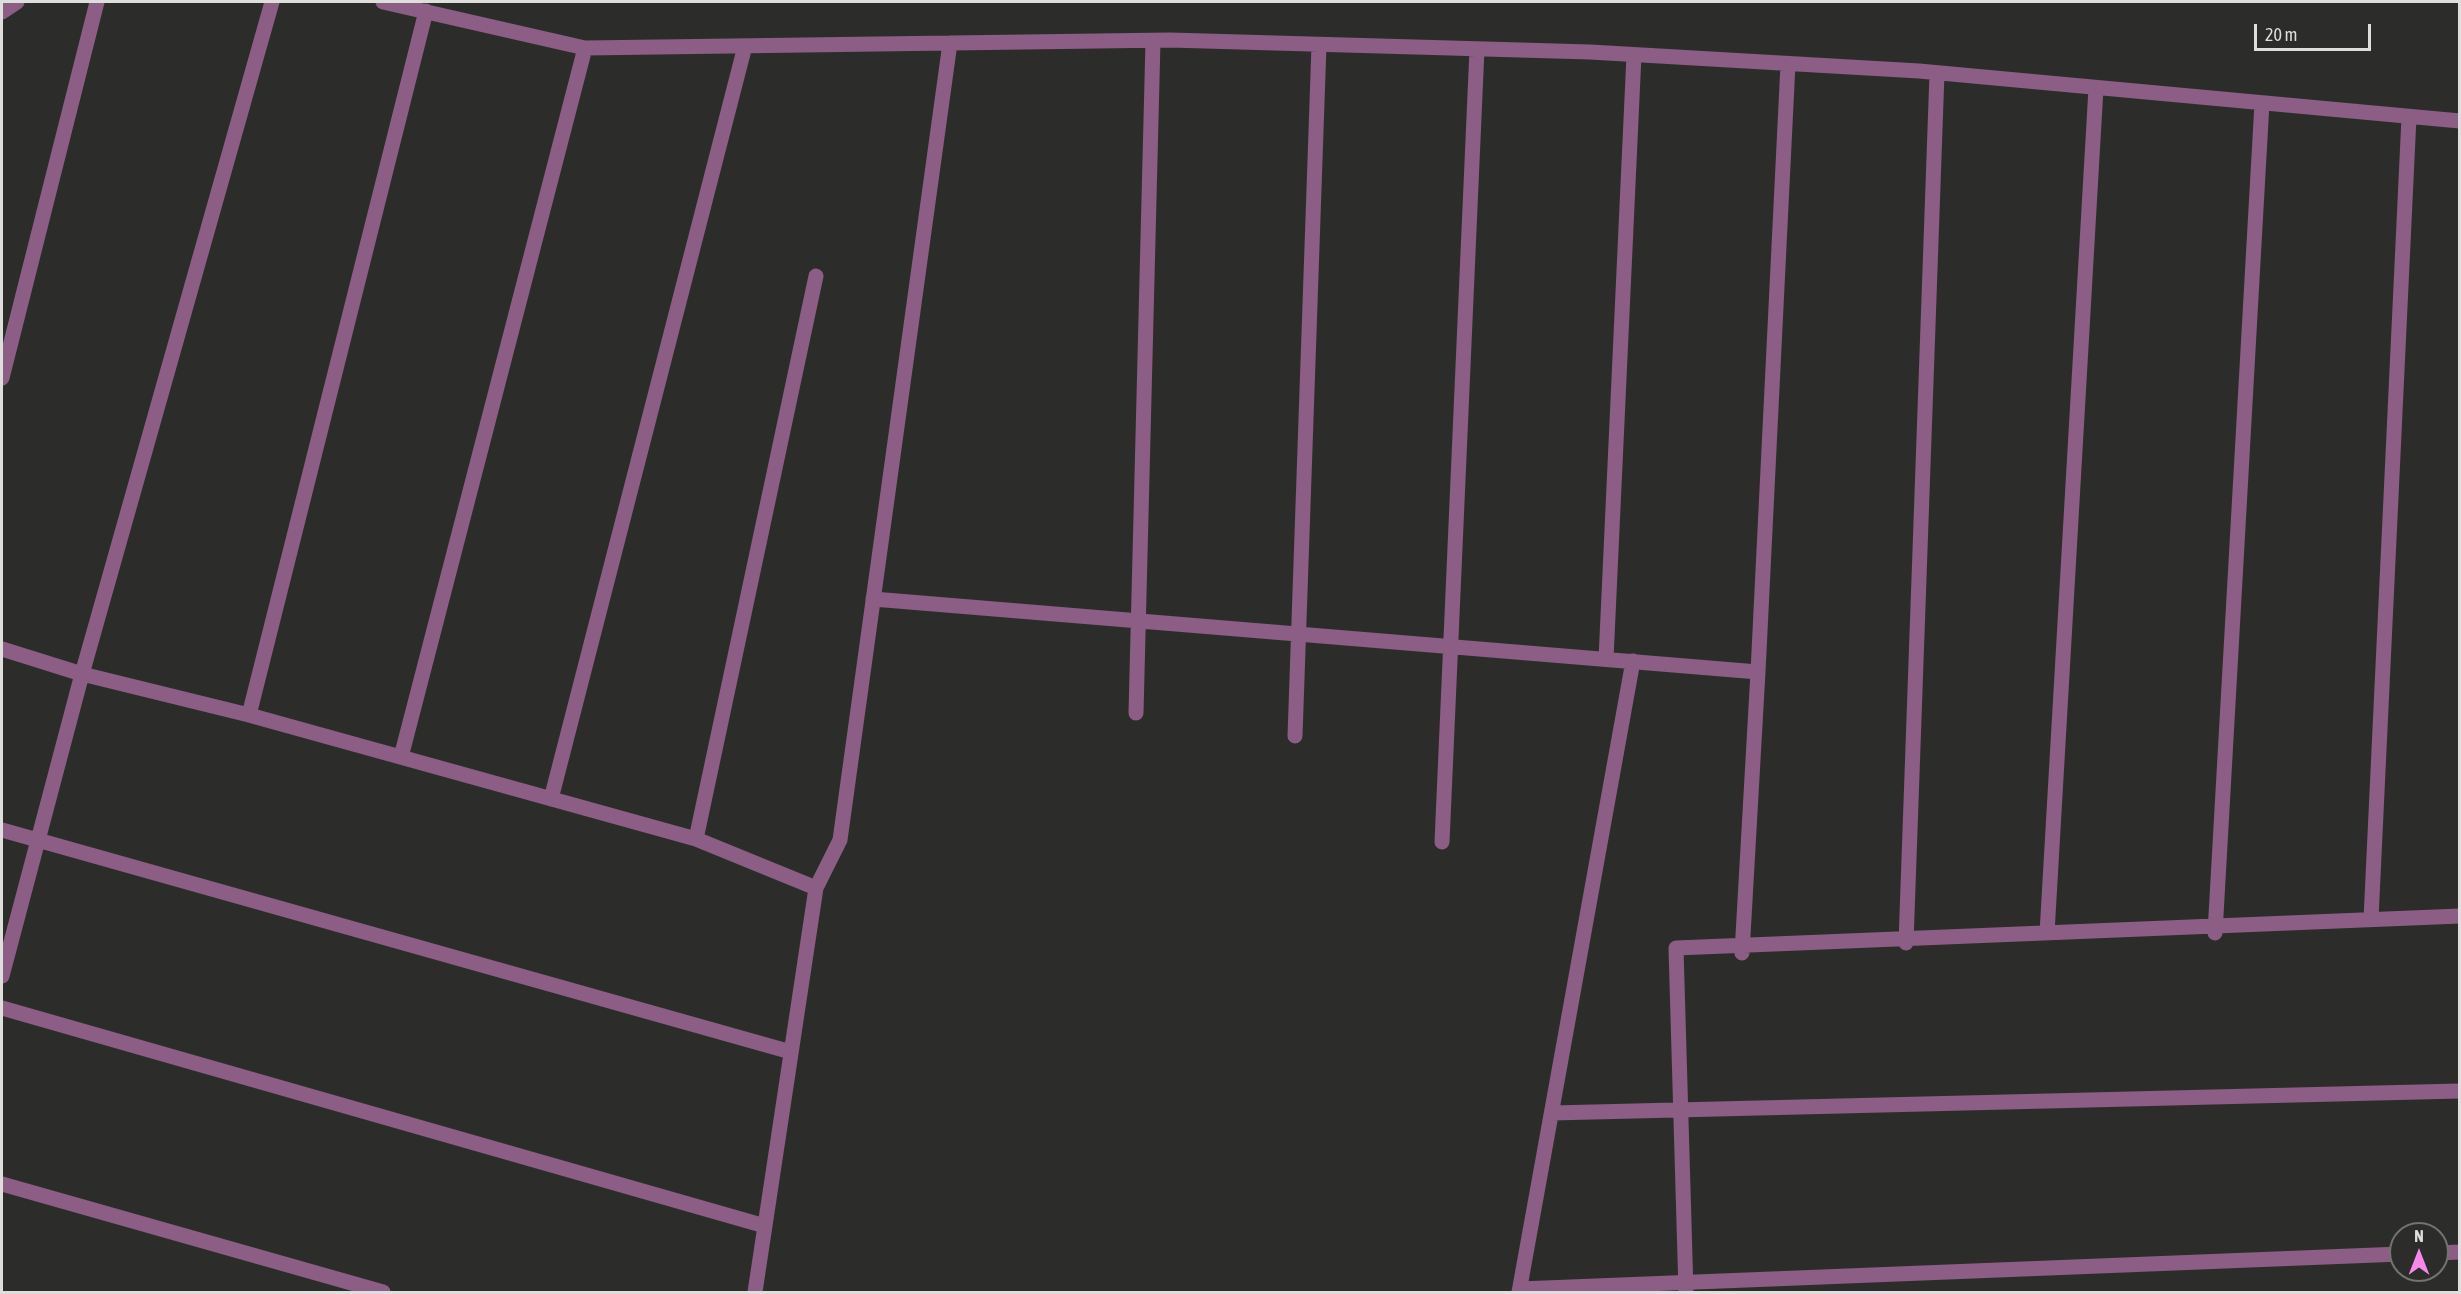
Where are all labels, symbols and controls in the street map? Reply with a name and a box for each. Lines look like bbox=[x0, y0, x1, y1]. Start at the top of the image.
scale bar bbox=[2257, 12, 2374, 50]
text: 20 m bbox=[2265, 24, 2297, 45]
north arrow bbox=[2389, 1222, 2449, 1282]
text: N bbox=[2414, 1227, 2424, 1245]

